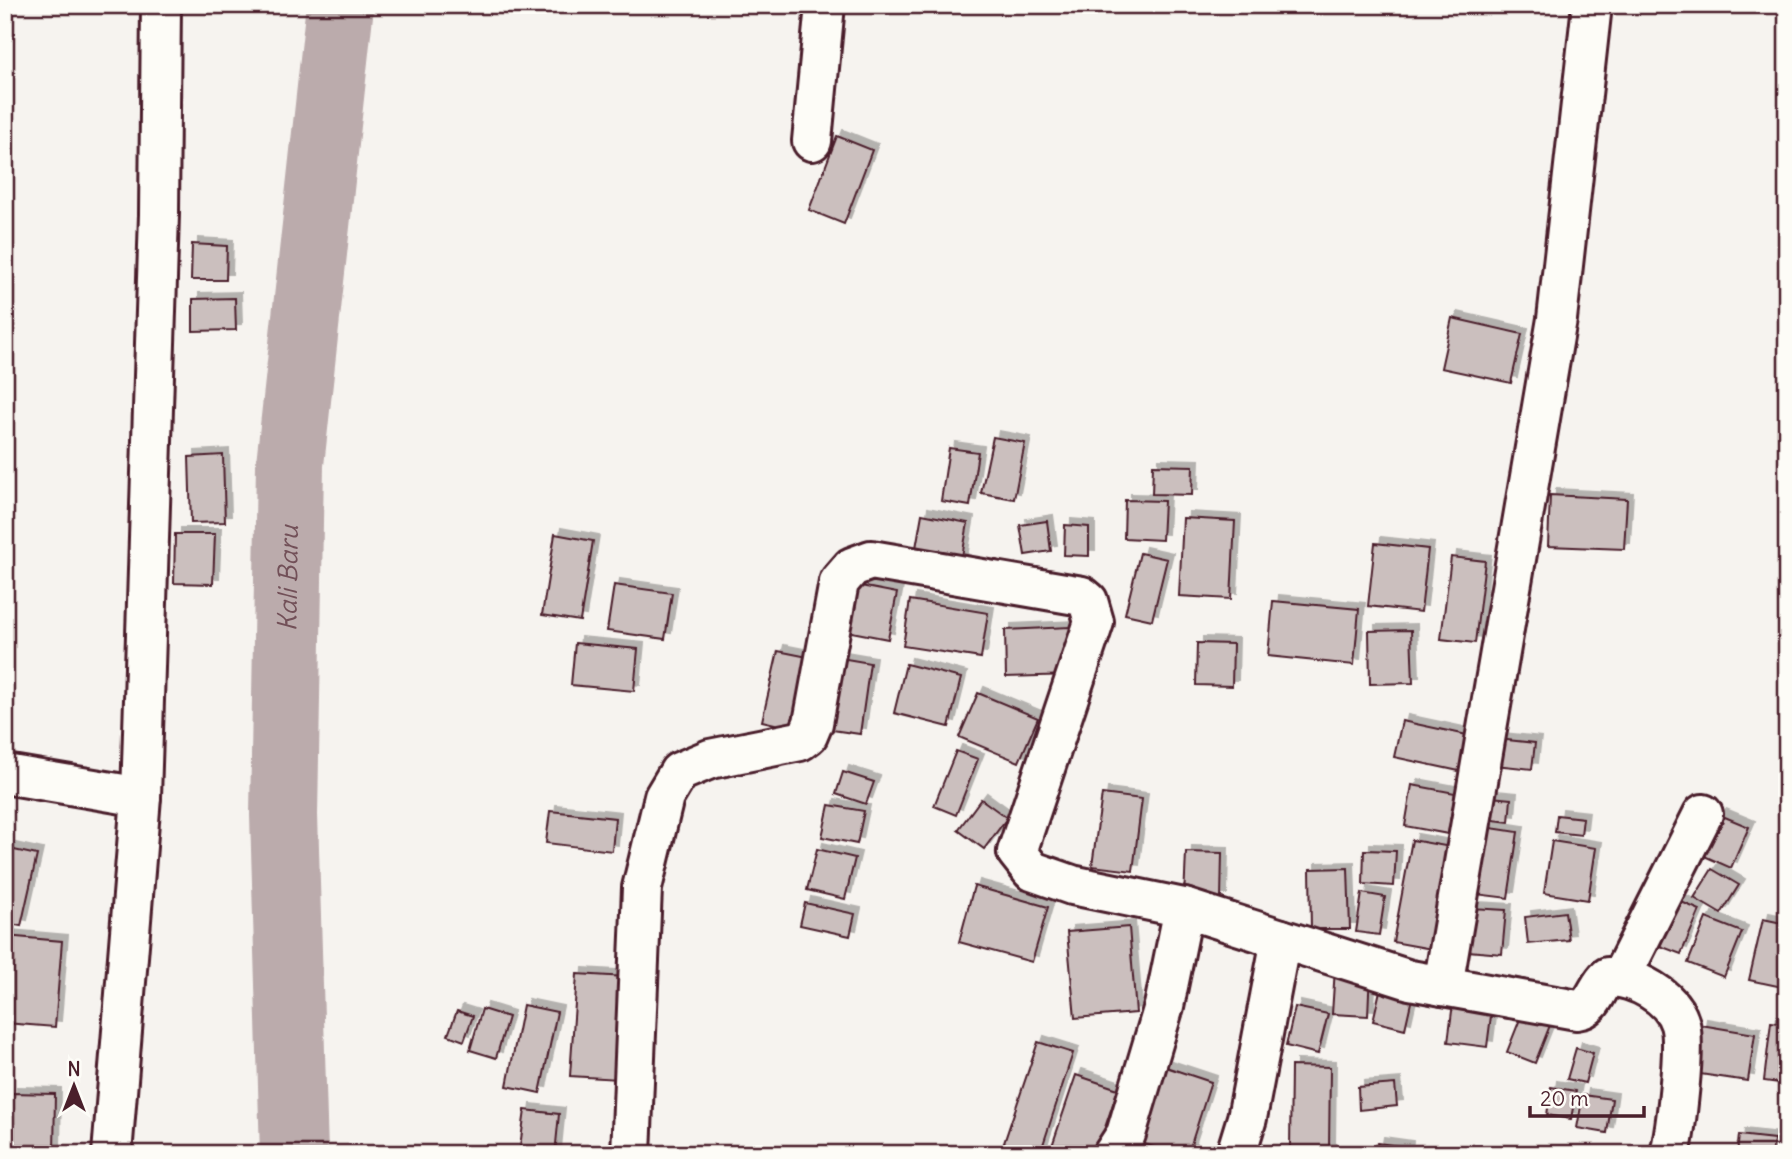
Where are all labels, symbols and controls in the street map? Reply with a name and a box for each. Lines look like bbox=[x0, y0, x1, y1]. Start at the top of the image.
water label: Kali Baru bbox=[270, 523, 305, 632]
north arrow bbox=[38, 1050, 108, 1120]
text: N bbox=[67, 1057, 81, 1081]
scale bar bbox=[1530, 1075, 1643, 1119]
text: 20 m bbox=[1540, 1085, 1589, 1112]

